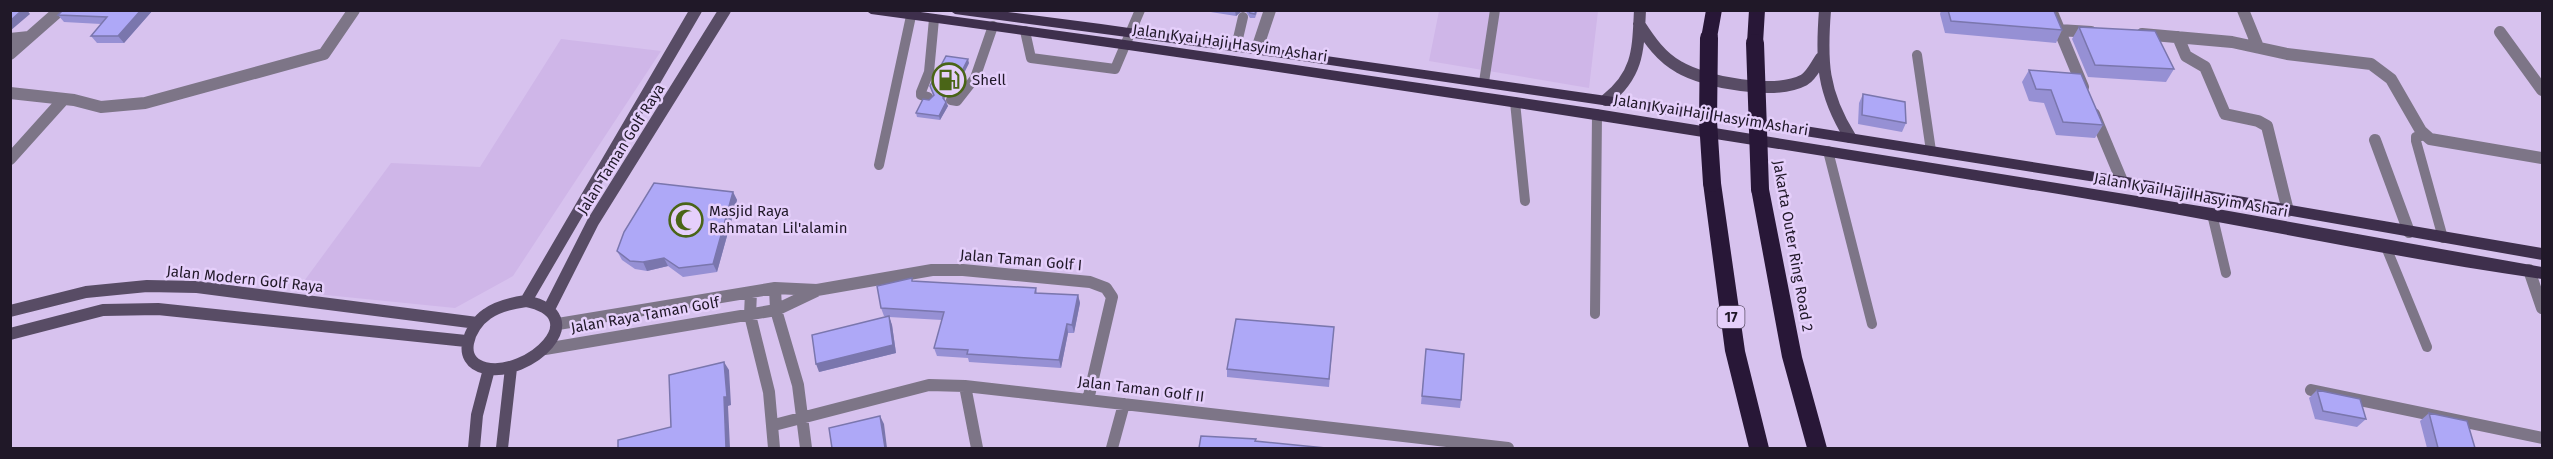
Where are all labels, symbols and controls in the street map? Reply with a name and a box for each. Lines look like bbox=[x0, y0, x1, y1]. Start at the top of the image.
street label: Jalan Kyai Haji Hasyim Ashari bbox=[1131, 20, 1329, 66]
fuel station icon: Shell bbox=[931, 62, 967, 98]
place label: Shell bbox=[972, 71, 1007, 89]
street label: Jalan Taman Golf Raya bbox=[573, 80, 669, 218]
street label: Jalan Kyai Haji Hasyim Ashari bbox=[1612, 91, 1810, 139]
street label: Jakarta Outer Ring Road 2 bbox=[1769, 159, 1817, 333]
street label: Jalan Kyai Haji Hasyim Ashari bbox=[2093, 169, 2289, 221]
mosque icon: Masjid Raya Rahmatan Lil'alamin bbox=[668, 202, 704, 238]
place label: Masjid Raya Rahmatan Lil'alamin bbox=[709, 202, 847, 237]
street label: Jalan Taman Golf I bbox=[959, 246, 1083, 274]
street label: Jalan Modern Golf Raya bbox=[166, 262, 324, 296]
street label: Jalan Raya Taman Golf bbox=[569, 293, 722, 337]
road number: 17 bbox=[1718, 306, 1744, 328]
street label: Jalan Taman Golf II bbox=[1077, 372, 1205, 406]

